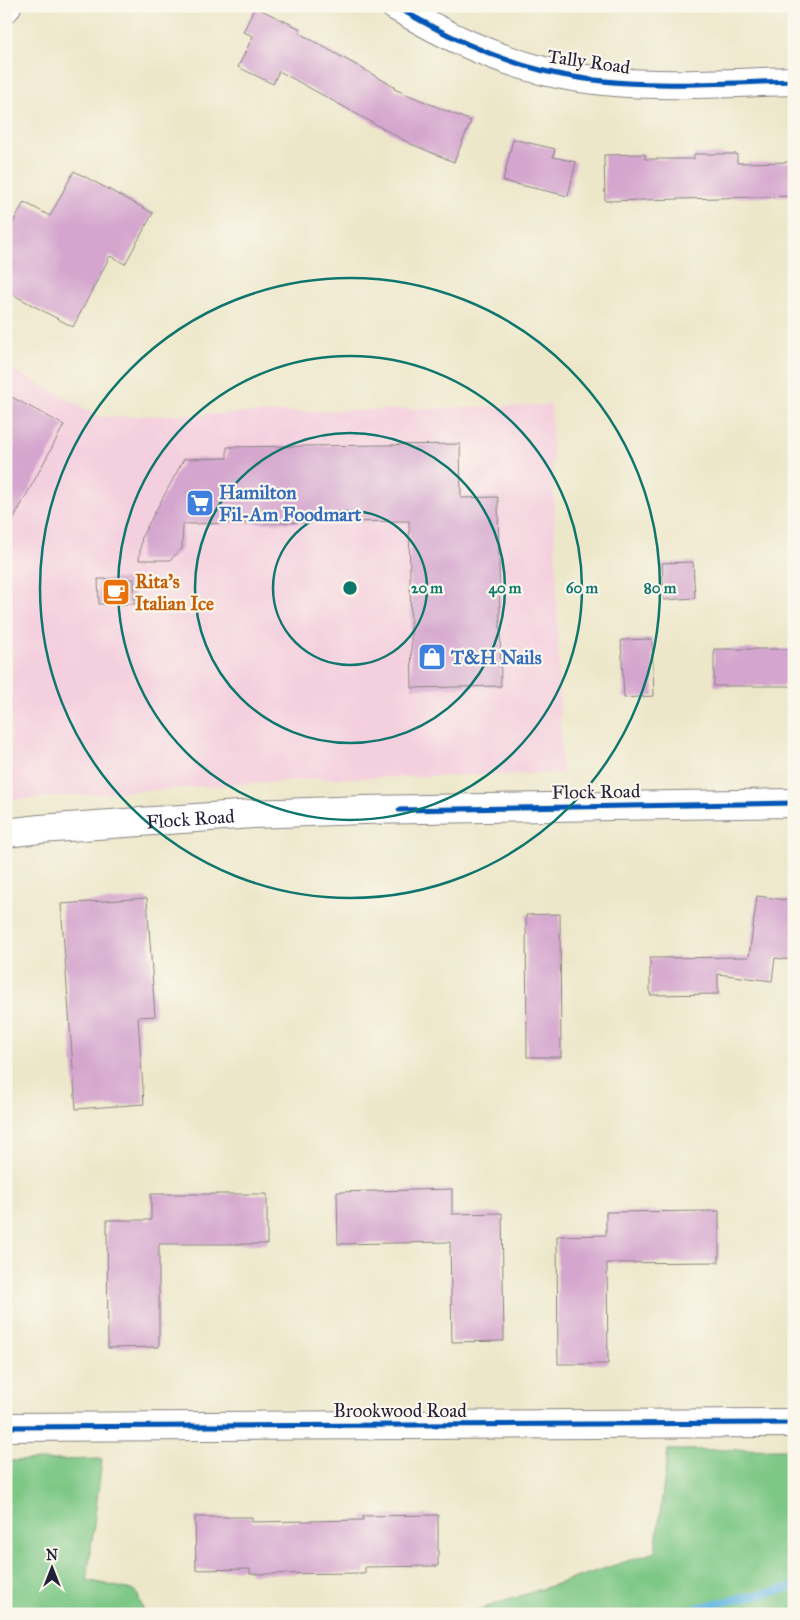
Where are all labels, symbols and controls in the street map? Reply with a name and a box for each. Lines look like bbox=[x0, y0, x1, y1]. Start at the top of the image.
street label: Tally Road bbox=[546, 44, 632, 79]
place label: Hamilton Fil-Am Foodmart bbox=[219, 481, 362, 526]
supermarket icon: Hamilton Fil-Am Foodmart bbox=[185, 488, 215, 518]
place label: Rita's Italian Ice bbox=[135, 570, 214, 615]
cafe icon: Rita's Italian Ice bbox=[101, 577, 131, 607]
centre of rings bbox=[341, 579, 359, 597]
text: 20 m bbox=[411, 579, 443, 597]
text: 40 m bbox=[489, 579, 522, 598]
text: 60 m bbox=[566, 579, 599, 597]
text: 80 m bbox=[644, 579, 677, 597]
shop icon: T&H Nails bbox=[417, 642, 447, 672]
place label: T&H Nails bbox=[450, 646, 542, 669]
street label: Flock Road bbox=[552, 779, 641, 804]
street label: Flock Road bbox=[145, 804, 236, 833]
street label: Brookwood Road bbox=[333, 1399, 467, 1422]
north arrow bbox=[28, 1542, 78, 1592]
text: N bbox=[46, 1547, 58, 1564]

